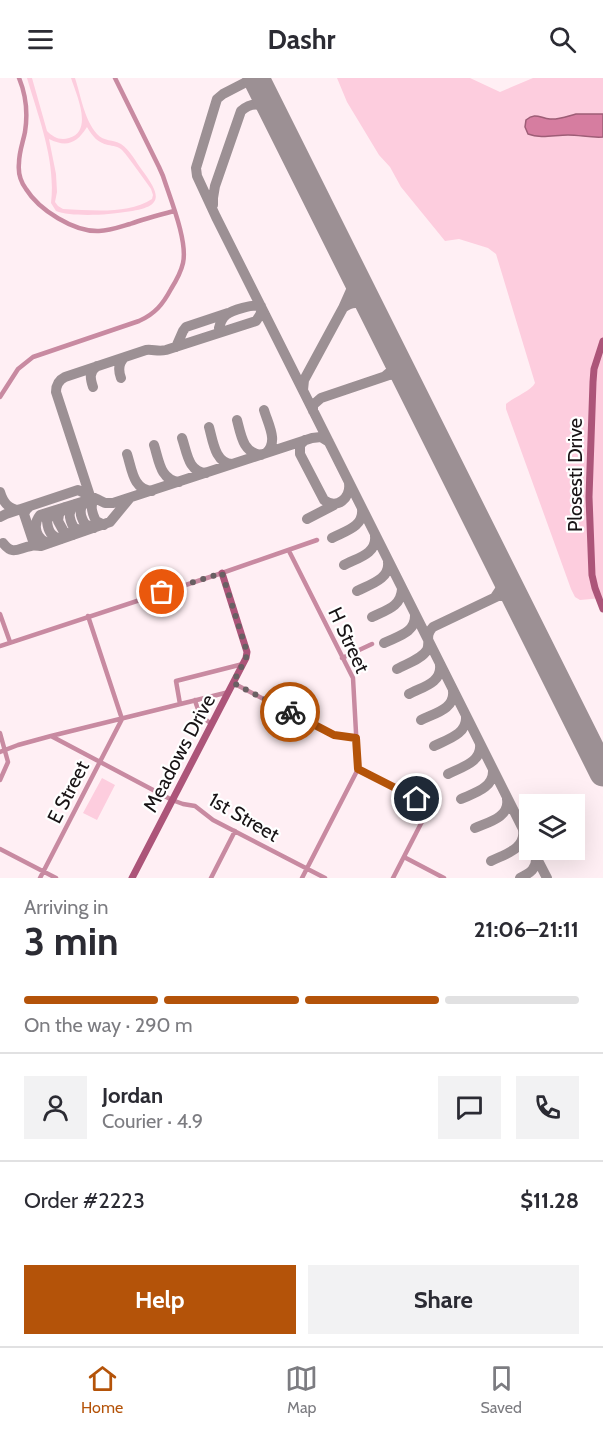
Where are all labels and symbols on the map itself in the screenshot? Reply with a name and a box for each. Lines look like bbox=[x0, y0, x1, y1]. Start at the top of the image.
street label: Plosesti Drive bbox=[563, 418, 587, 532]
pin bbox=[136, 566, 187, 617]
street label: H Street bbox=[323, 603, 375, 677]
courier bbox=[260, 682, 320, 742]
street label: Meadows Drive bbox=[138, 690, 220, 816]
street label: E Street bbox=[42, 756, 94, 827]
pin bbox=[391, 773, 442, 824]
street label: 1st Street bbox=[204, 787, 284, 847]

